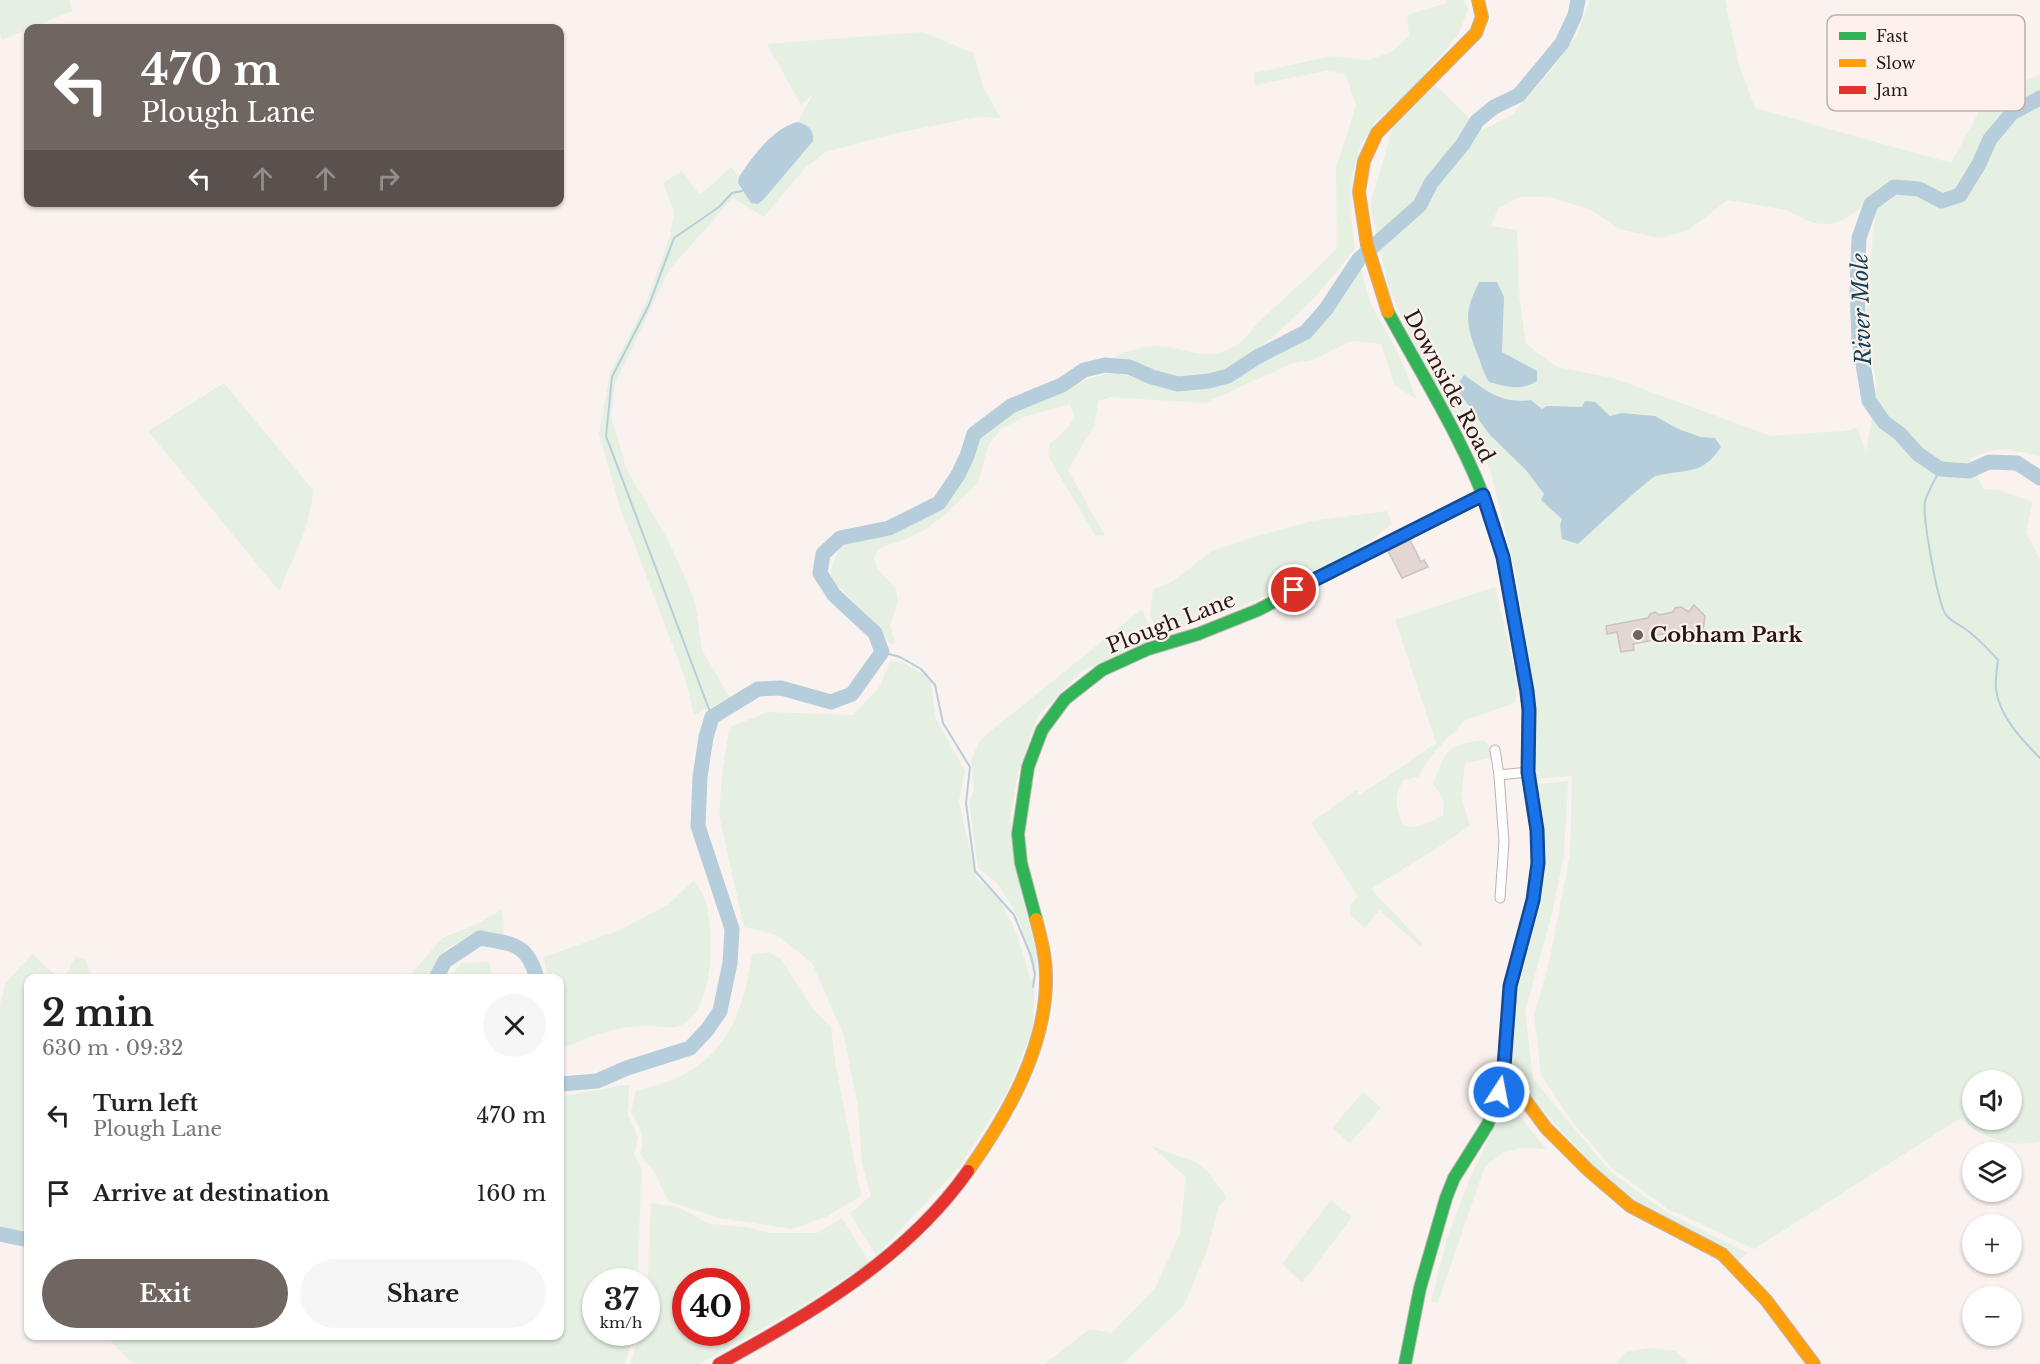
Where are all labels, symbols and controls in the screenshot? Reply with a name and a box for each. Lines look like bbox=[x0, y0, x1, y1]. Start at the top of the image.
legend bbox=[1827, 15, 2025, 111]
text: Fast bbox=[1876, 26, 1908, 46]
text: 470 m bbox=[141, 44, 280, 96]
icon: left bbox=[42, 48, 120, 126]
text: Slow bbox=[1876, 53, 1916, 73]
text: Jam bbox=[1874, 80, 1908, 100]
text: Plough Lane bbox=[141, 96, 315, 129]
icon: left bbox=[183, 162, 216, 195]
icon: ahead bbox=[246, 162, 279, 195]
icon: ahead bbox=[309, 162, 342, 195]
icon: right bbox=[372, 162, 405, 195]
water label: River Mole bbox=[1846, 252, 1877, 367]
street label: Downside Road bbox=[1398, 305, 1500, 467]
pin bbox=[1268, 564, 1319, 615]
icon: arrive bbox=[1277, 573, 1310, 606]
street label: Plough Lane bbox=[1103, 587, 1239, 659]
place label: Cobham Park bbox=[1650, 622, 1804, 648]
marker: Cobham Park bbox=[1631, 628, 1645, 642]
text: 2 min bbox=[42, 991, 154, 1036]
button: close bbox=[483, 994, 546, 1057]
text: 630 m · 09:32 bbox=[42, 1036, 183, 1060]
position arrow bbox=[1467, 1060, 1531, 1124]
map controls bbox=[1962, 1070, 2022, 1346]
button: sound bbox=[1962, 1070, 2022, 1130]
text: Turn left bbox=[93, 1090, 198, 1117]
icon: left bbox=[42, 1099, 75, 1132]
text: 470 m bbox=[476, 1102, 546, 1129]
text: Plough Lane bbox=[93, 1117, 222, 1141]
button: layers bbox=[1962, 1142, 2022, 1202]
icon: arrive bbox=[42, 1177, 75, 1210]
text: Arrive at destination bbox=[93, 1180, 330, 1207]
text: 160 m bbox=[476, 1180, 546, 1207]
button: + bbox=[1962, 1214, 2022, 1274]
button: Exit bbox=[42, 1259, 288, 1328]
button: Share bbox=[300, 1259, 546, 1328]
speed limit sign: 40 bbox=[672, 1268, 750, 1346]
text: 37 bbox=[604, 1281, 638, 1318]
button: − bbox=[1962, 1286, 2022, 1346]
text: km/h bbox=[600, 1313, 642, 1332]

